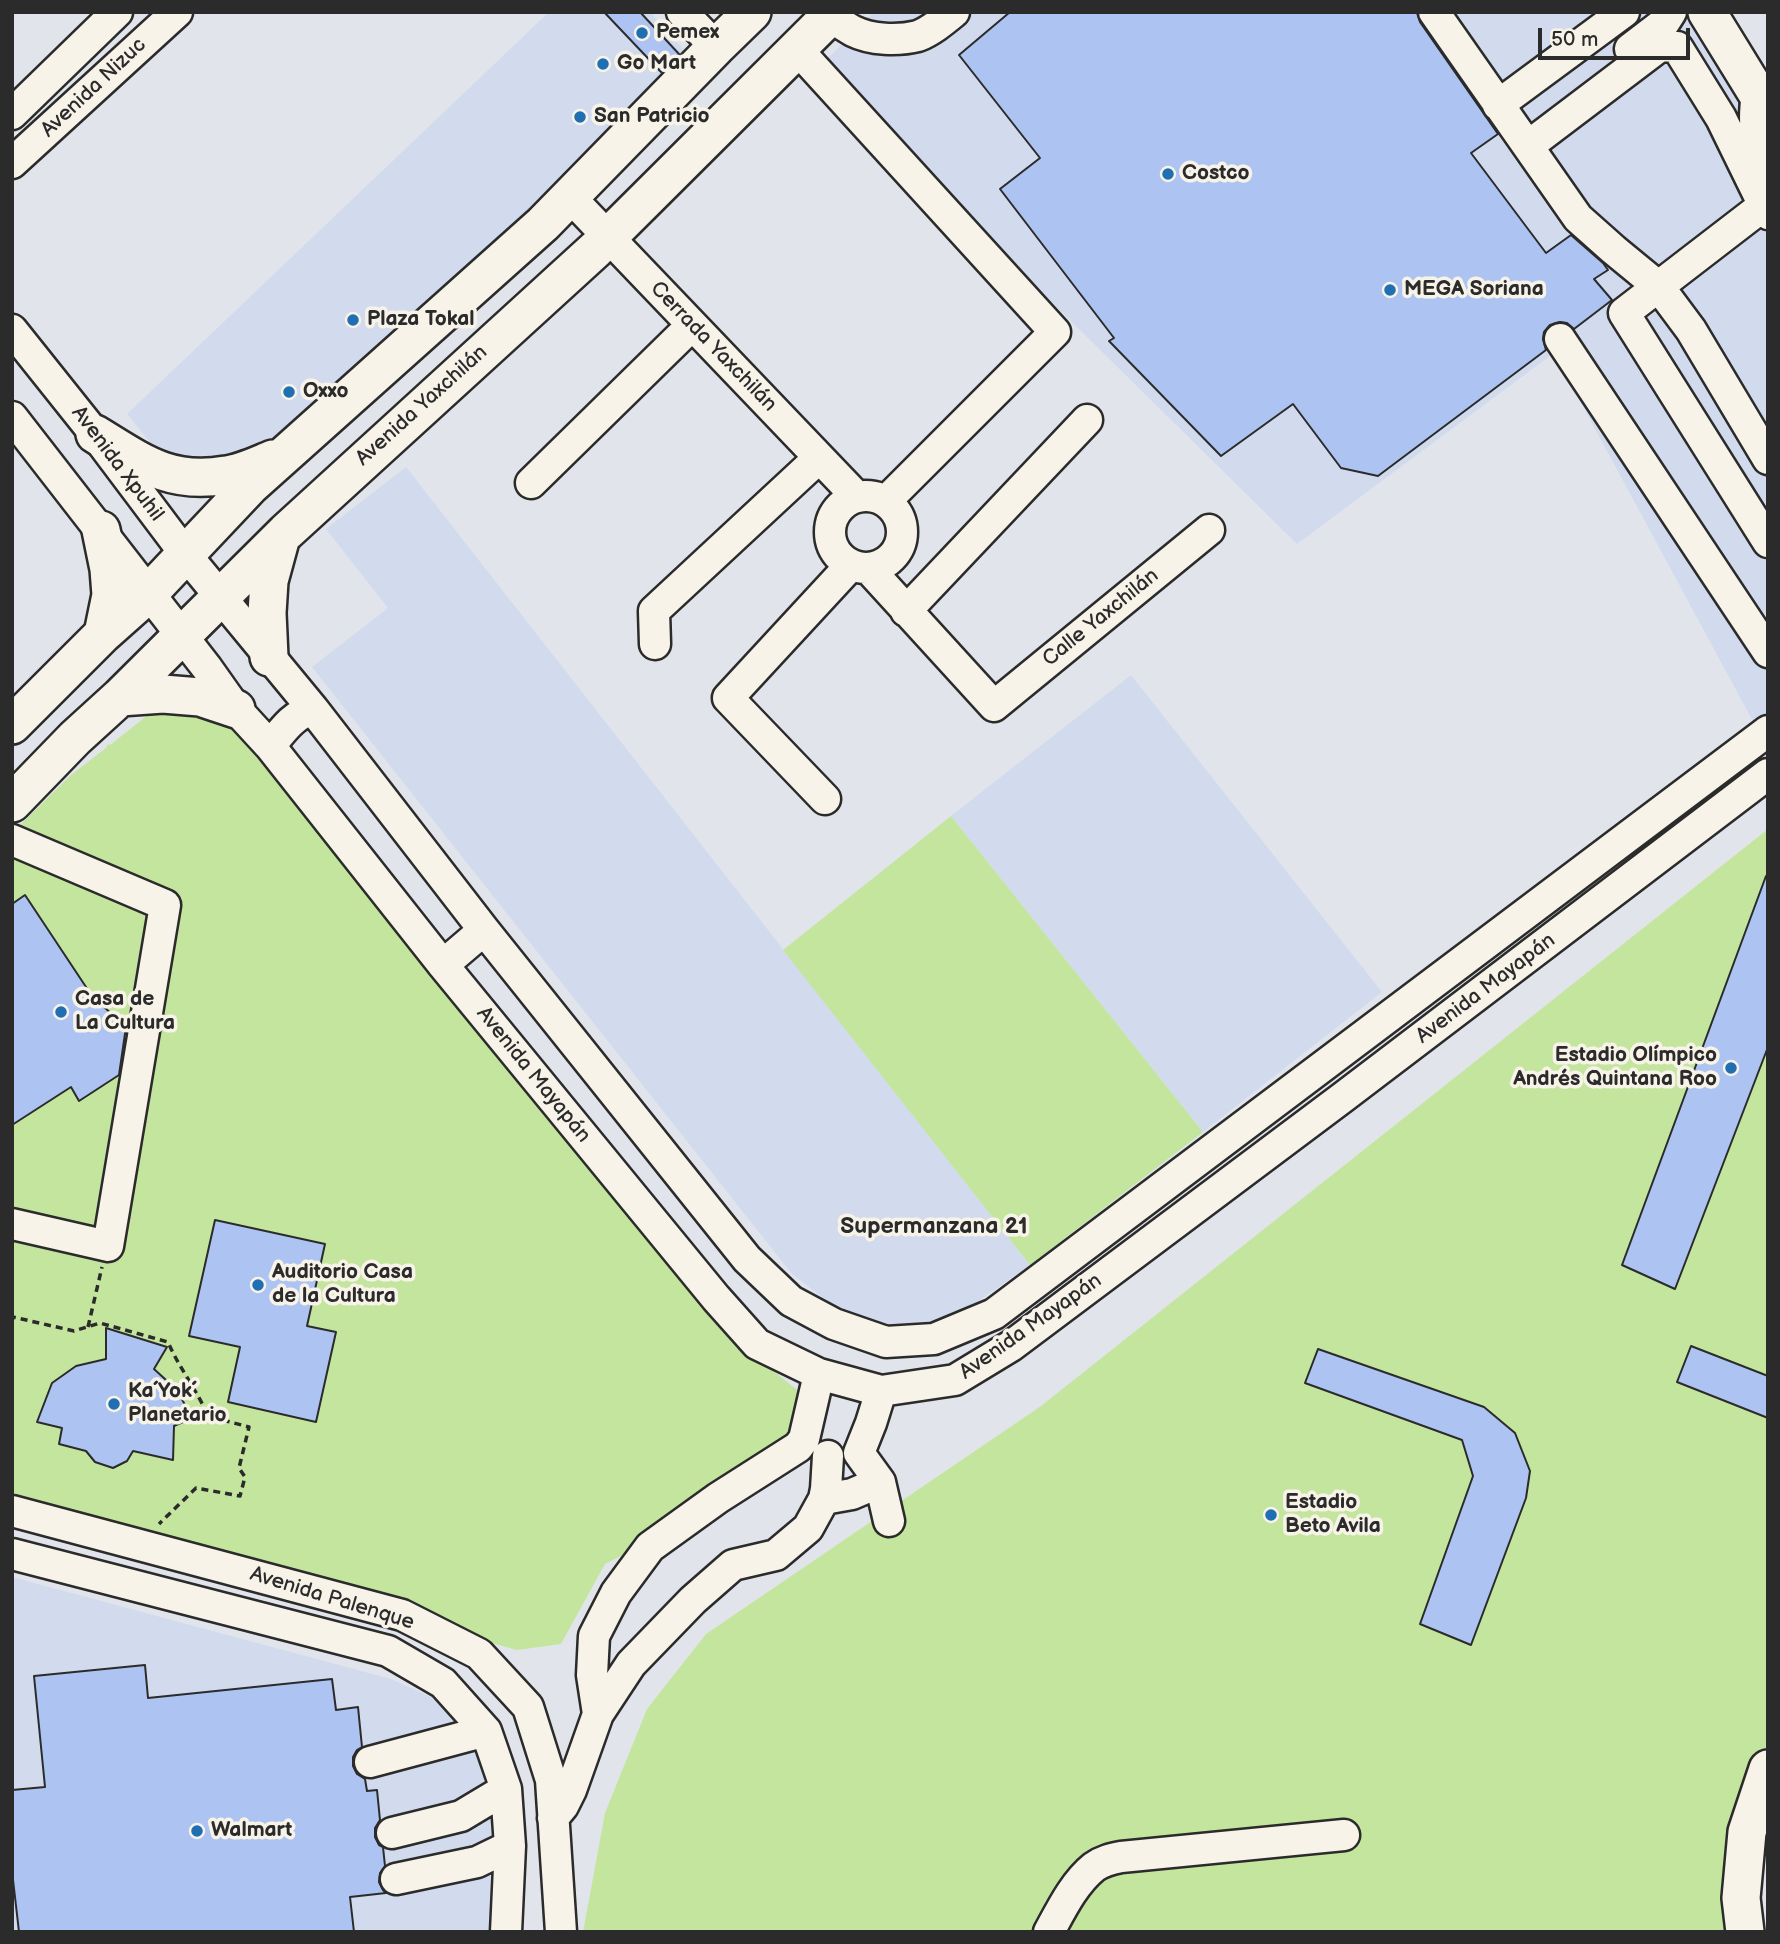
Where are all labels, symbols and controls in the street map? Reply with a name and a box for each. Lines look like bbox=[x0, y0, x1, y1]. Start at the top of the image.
scale bar bbox=[1542, 14, 1694, 58]
place label: Pemex bbox=[656, 20, 719, 46]
marker: Pemex bbox=[634, 25, 650, 41]
text: 50 m bbox=[1551, 27, 1598, 52]
street label: Avenida Nizuc bbox=[36, 33, 152, 143]
place label: Go Mart bbox=[617, 51, 696, 77]
marker: Go Mart bbox=[595, 56, 611, 72]
place label: San Patricio bbox=[594, 104, 710, 130]
marker: San Patricio bbox=[572, 109, 588, 125]
place label: Costco bbox=[1182, 161, 1249, 187]
marker: Costco bbox=[1160, 166, 1176, 182]
street label: Cerrada Yaxchilán bbox=[645, 277, 781, 417]
place label: MEGA Soriana bbox=[1404, 277, 1544, 303]
marker: MEGA Soriana bbox=[1382, 282, 1398, 298]
place label: Plaza Tokal bbox=[367, 307, 475, 333]
marker: Plaza Tokal bbox=[345, 312, 361, 328]
street label: Avenida Yaxchilán bbox=[351, 340, 493, 472]
place label: Oxxo bbox=[303, 379, 349, 405]
marker: Oxxo bbox=[281, 384, 297, 400]
street label: Avenida Xpuhil bbox=[66, 401, 168, 527]
street label: Calle Yaxchilán bbox=[1038, 564, 1164, 672]
street label: Avenida Mayapán bbox=[1411, 928, 1561, 1050]
place label: Casa de La Cultura bbox=[75, 987, 175, 1037]
street label: Avenida Mayapán bbox=[470, 1002, 596, 1148]
marker: Casa de La Cultura bbox=[53, 1004, 69, 1020]
place label: Estadio Olímpico Andrés Quintana Roo bbox=[1513, 1043, 1717, 1093]
marker: Estadio Olímpico Andrés Quintana Roo bbox=[1723, 1060, 1739, 1076]
district label: Supermanzana 21 bbox=[840, 1213, 1028, 1241]
place label: Auditorio Casa de la Cultura bbox=[272, 1260, 413, 1310]
street label: Avenida Mayapán bbox=[955, 1269, 1107, 1385]
marker: Auditorio Casa de la Cultura bbox=[250, 1277, 266, 1293]
place label: Ka´Yok´ Planetario bbox=[128, 1379, 227, 1429]
marker: Ka´Yok´ Planetario bbox=[106, 1396, 122, 1412]
place label: Estadio Beto Avila bbox=[1285, 1490, 1381, 1540]
marker: Estadio Beto Avila bbox=[1263, 1507, 1279, 1523]
street label: Avenida Palenque bbox=[247, 1562, 417, 1636]
place label: Walmart bbox=[211, 1818, 292, 1844]
marker: Walmart bbox=[189, 1823, 205, 1839]

